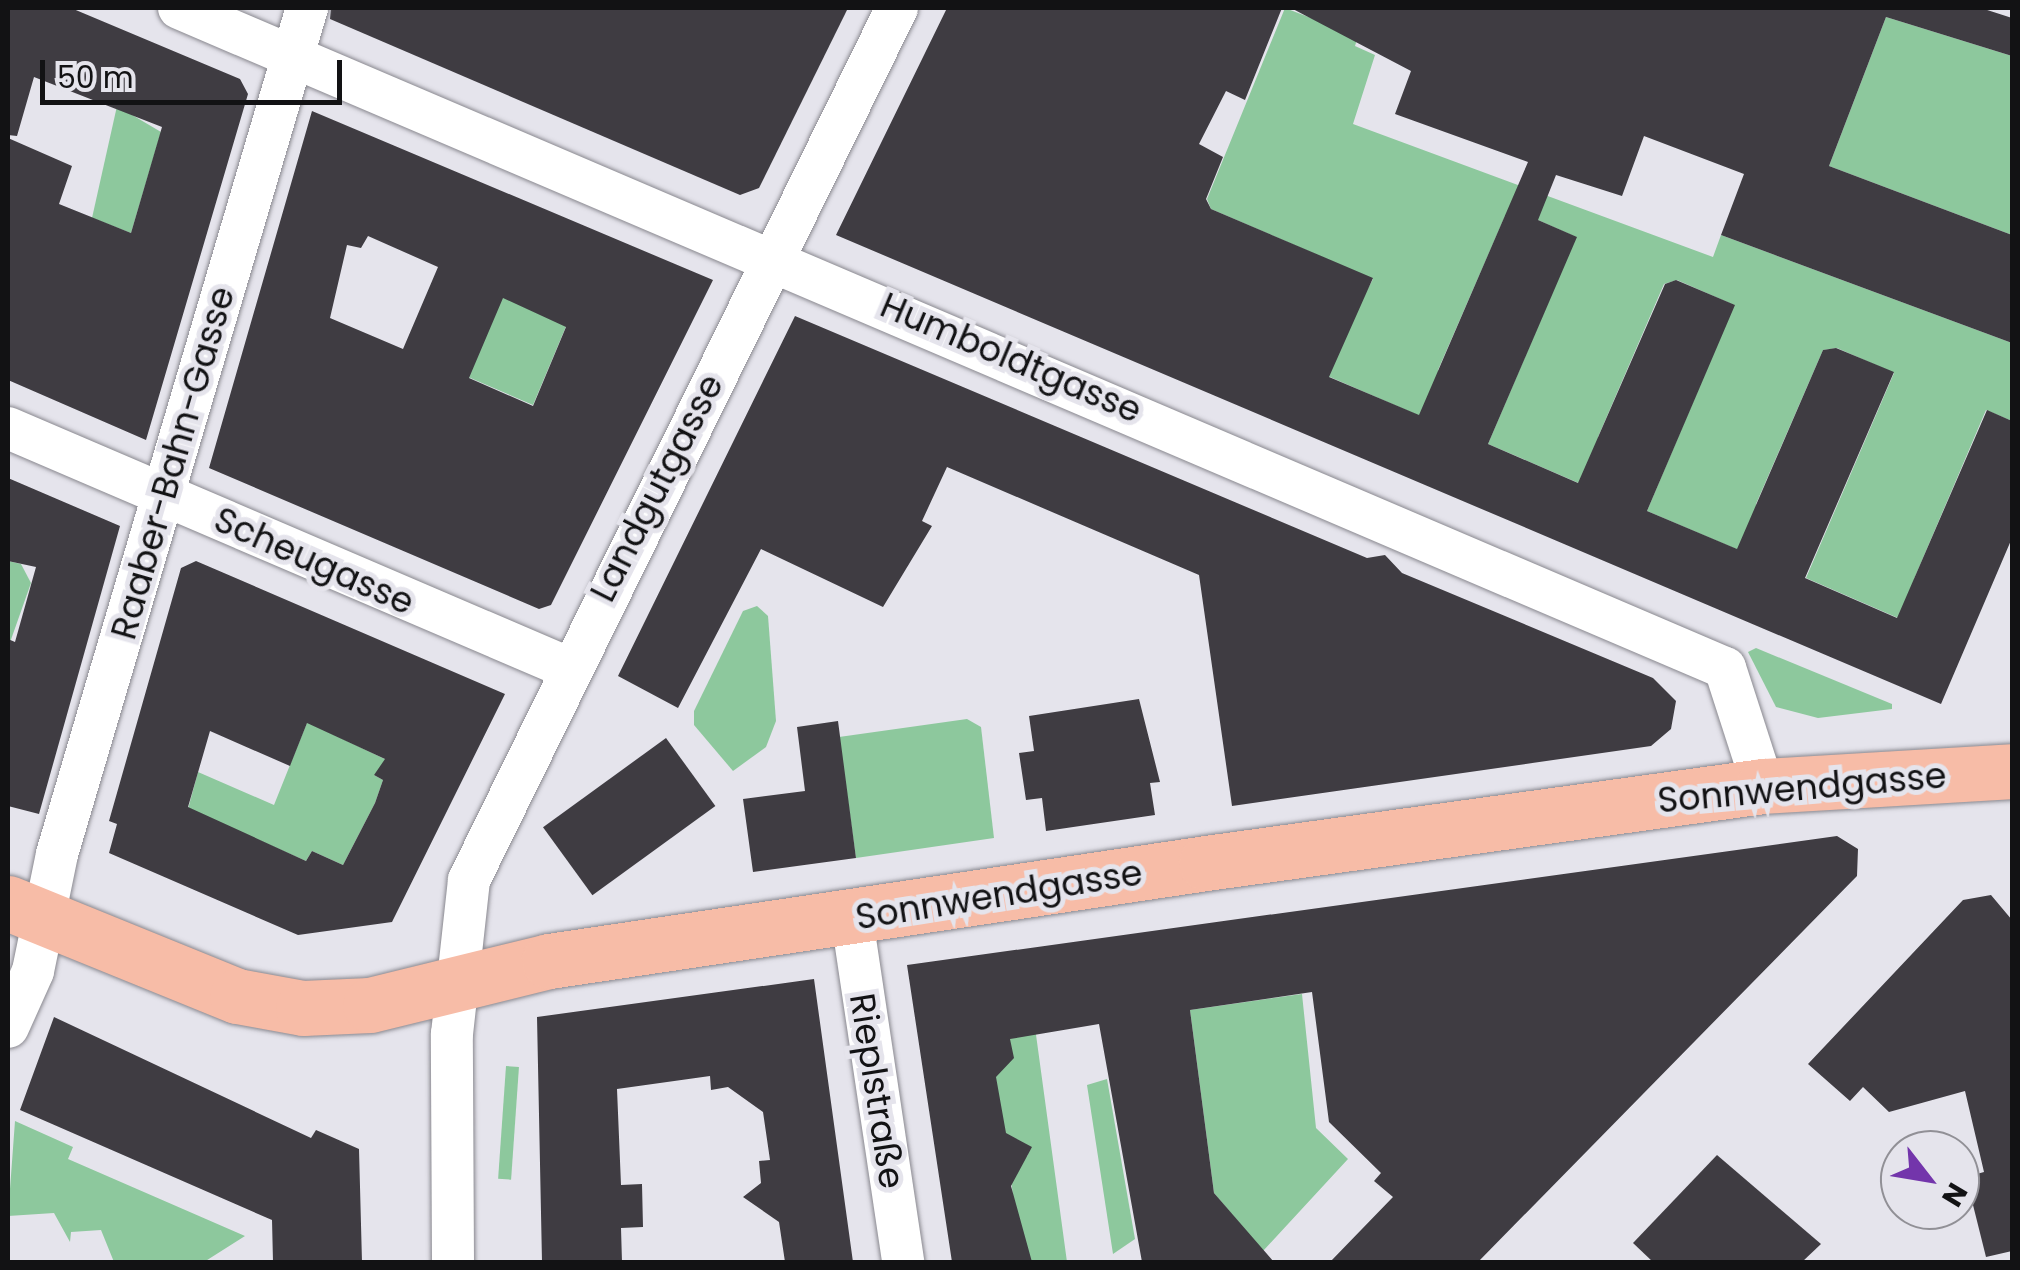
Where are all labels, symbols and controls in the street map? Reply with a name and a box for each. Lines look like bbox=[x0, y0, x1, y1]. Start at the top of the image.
scale bar bbox=[45, 40, 348, 102]
text: 50 m bbox=[57, 56, 134, 99]
street label: Raaber-Bahn-Gasse bbox=[103, 282, 243, 644]
street label: Humboldtgasse bbox=[874, 284, 1148, 432]
street label: Landgutgasse bbox=[582, 367, 732, 609]
street label: Scheugasse bbox=[208, 498, 420, 624]
street label: Sonnwendgasse bbox=[1656, 754, 1948, 822]
street label: Sonnwendgasse bbox=[853, 852, 1145, 938]
street label: Rieplstraße bbox=[841, 990, 913, 1192]
north arrow bbox=[1880, 1130, 1980, 1230]
text: N bbox=[1932, 1176, 1977, 1214]

